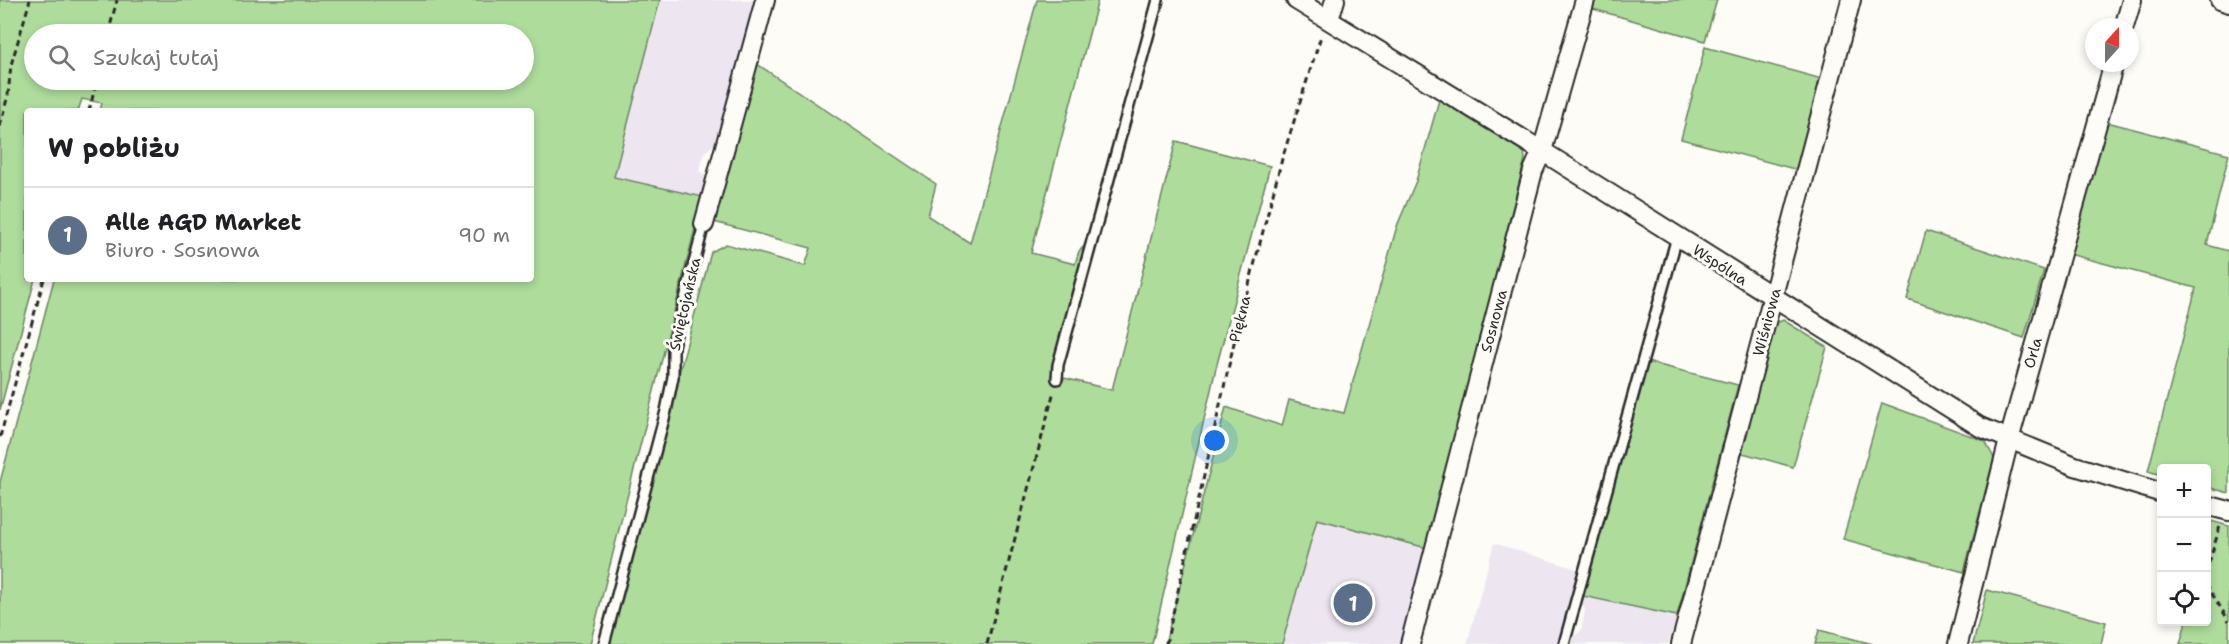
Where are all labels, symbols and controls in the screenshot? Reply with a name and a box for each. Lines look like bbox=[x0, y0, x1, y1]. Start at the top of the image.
north arrow bbox=[2085, 18, 2139, 72]
search box bbox=[24, 24, 534, 90]
icon: search bbox=[45, 41, 78, 74]
text: Szukaj tutaj bbox=[93, 43, 219, 72]
text: W pobliżu bbox=[48, 130, 180, 165]
text: Alle AGD Market bbox=[105, 208, 301, 237]
text: 1 bbox=[63, 222, 72, 248]
text: 90 m bbox=[458, 222, 510, 248]
text: Biuro · Sosnowa bbox=[105, 237, 259, 263]
street label: Wspólna bbox=[1689, 240, 1752, 290]
street label: Świętojańska bbox=[664, 255, 706, 353]
street label: Wiśniowa bbox=[1748, 285, 1786, 358]
street label: Sosnowa bbox=[1476, 287, 1512, 355]
street label: Piękna bbox=[1225, 293, 1256, 345]
street label: Orla bbox=[2019, 335, 2047, 371]
your location bbox=[1200, 426, 1229, 455]
map controls bbox=[2157, 464, 2211, 626]
button: + bbox=[2157, 464, 2211, 518]
button: − bbox=[2157, 518, 2211, 572]
button: locate bbox=[2157, 572, 2211, 626]
pin: 1 bbox=[1334, 580, 1372, 626]

